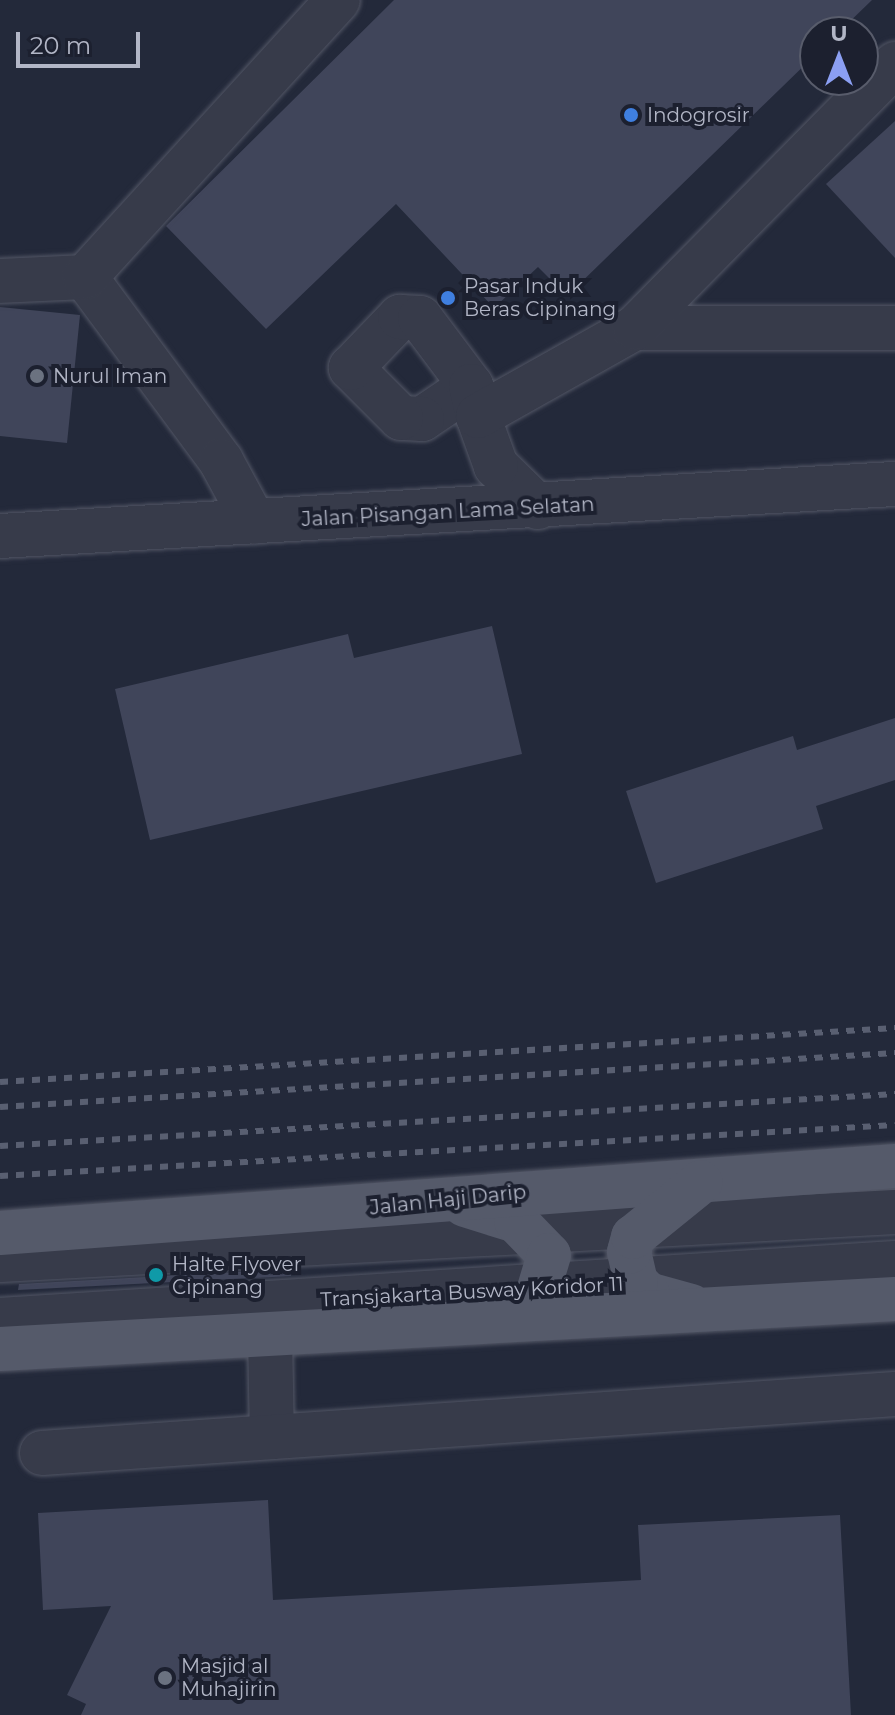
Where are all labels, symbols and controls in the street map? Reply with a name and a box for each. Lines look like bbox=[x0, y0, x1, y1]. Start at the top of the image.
scale bar bbox=[20, 16, 144, 66]
north arrow bbox=[799, 16, 879, 96]
text: U bbox=[830, 20, 848, 47]
text: 20 m bbox=[30, 31, 91, 60]
place label: Indogrosir bbox=[647, 103, 750, 127]
marker: Indogrosir bbox=[622, 106, 640, 124]
place label: Pasar Induk Beras Cipinang bbox=[464, 274, 616, 321]
marker: Pasar Induk Beras Cipinang bbox=[439, 289, 457, 307]
place label: Nurul Iman bbox=[53, 364, 167, 388]
marker: Nurul Iman bbox=[28, 367, 46, 385]
street label: Jalan Pisangan Lama Selatan bbox=[301, 492, 595, 532]
street label: Jalan Haji Darip bbox=[369, 1180, 527, 1220]
place label: Halte Flyover Cipinang bbox=[172, 1252, 302, 1299]
marker: Halte Flyover Cipinang bbox=[147, 1266, 165, 1284]
street label: Transjakarta Busway Koridor 11 bbox=[320, 1272, 624, 1312]
place label: Masjid al Muhajirin bbox=[181, 1654, 276, 1701]
marker: Masjid al Muhajirin bbox=[156, 1669, 174, 1687]

